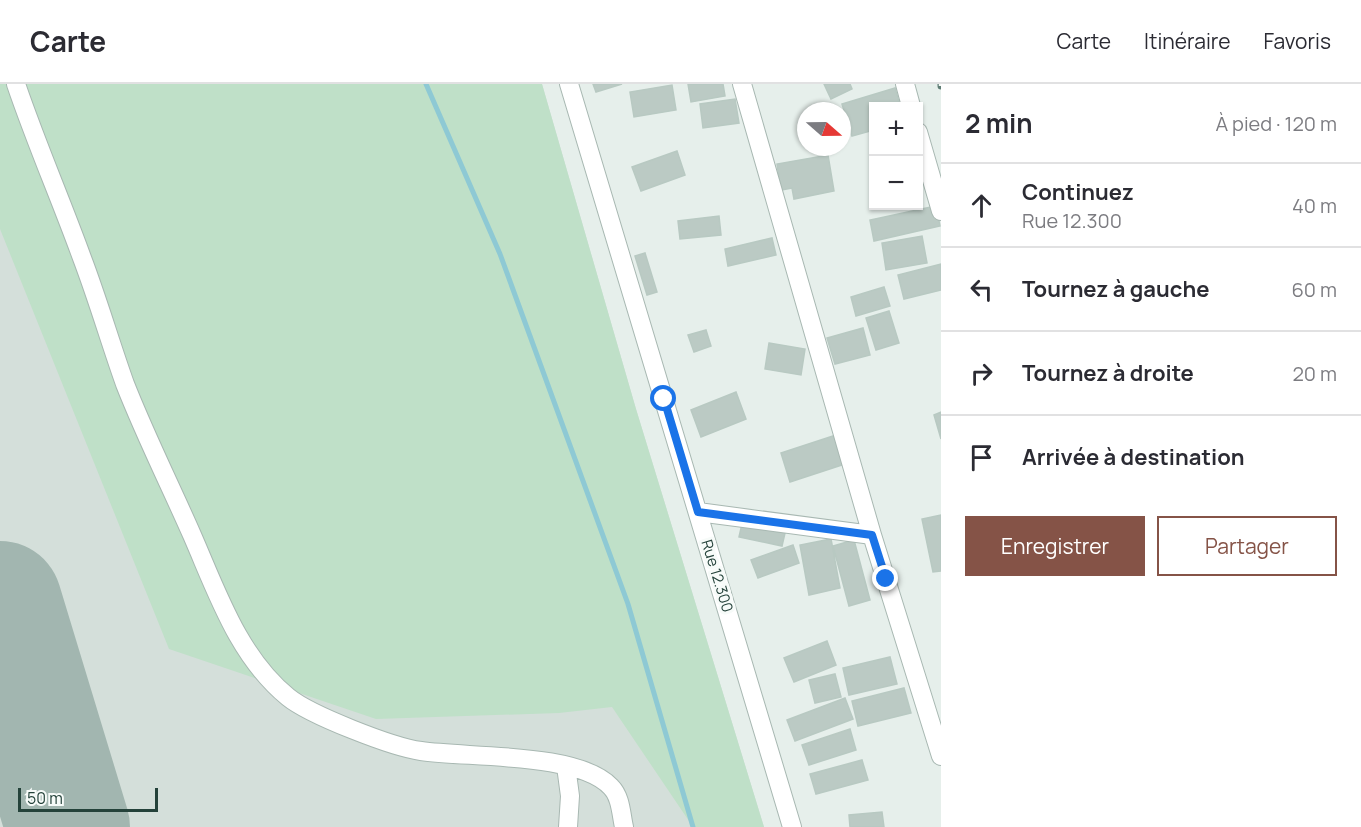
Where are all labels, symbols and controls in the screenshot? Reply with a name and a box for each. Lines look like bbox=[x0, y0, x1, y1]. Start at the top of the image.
text: Carte bbox=[30, 22, 106, 60]
text: Carte bbox=[1057, 27, 1111, 55]
text: Itinéraire bbox=[1144, 27, 1230, 55]
text: Favoris bbox=[1263, 27, 1331, 55]
north arrow bbox=[797, 102, 851, 156]
map controls bbox=[869, 102, 923, 210]
button: + bbox=[869, 102, 923, 156]
text: 2 min bbox=[965, 105, 1033, 141]
text: À pied · 120 m bbox=[1215, 110, 1337, 137]
button: − bbox=[869, 156, 923, 210]
text: Continuez bbox=[1022, 177, 1134, 207]
icon: ahead bbox=[965, 189, 998, 222]
text: 40 m bbox=[1292, 192, 1337, 219]
text: Rue 12.300 bbox=[1022, 207, 1122, 234]
icon: left bbox=[965, 273, 998, 306]
text: Tournez à gauche bbox=[1022, 274, 1209, 304]
text: 60 m bbox=[1291, 276, 1337, 303]
icon: right bbox=[965, 357, 998, 390]
text: Tournez à droite bbox=[1022, 358, 1194, 388]
text: 20 m bbox=[1292, 360, 1337, 387]
route start bbox=[650, 385, 676, 411]
icon: arrive bbox=[965, 441, 998, 474]
text: Arrivée à destination bbox=[1022, 442, 1245, 472]
button: Enregistrer bbox=[965, 516, 1145, 576]
button: Partager bbox=[1157, 516, 1337, 576]
street label: Rue 12.300 bbox=[696, 537, 738, 615]
route end bbox=[872, 565, 898, 591]
scale bar bbox=[18, 785, 158, 812]
text: 50 m bbox=[27, 787, 63, 809]

